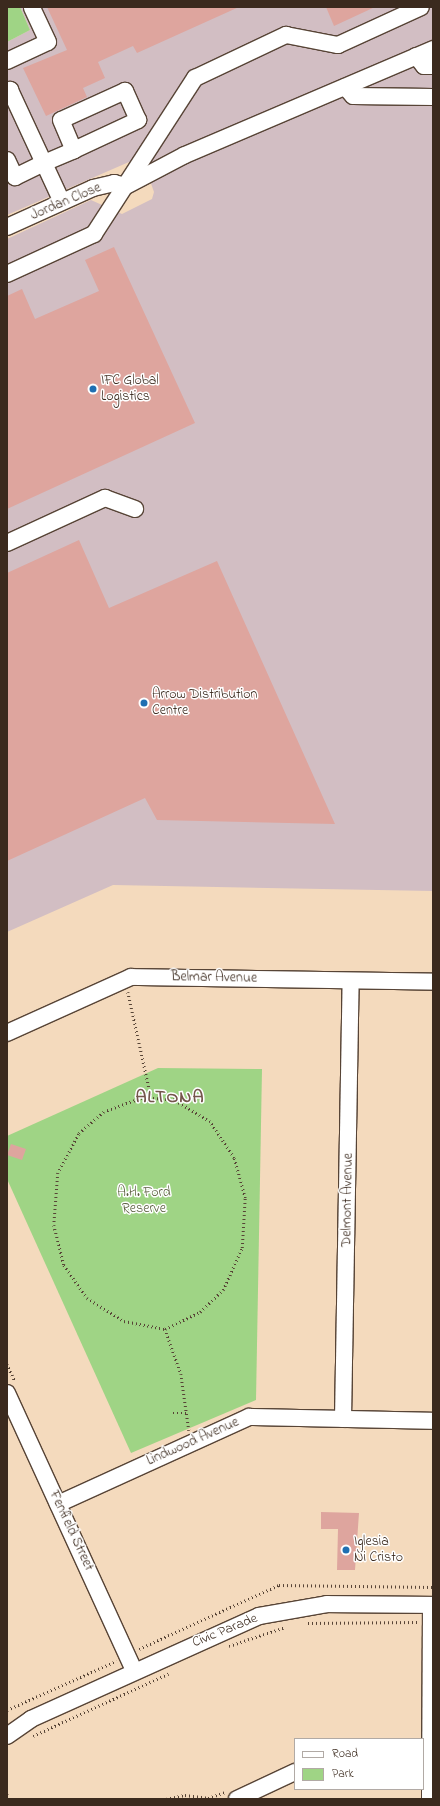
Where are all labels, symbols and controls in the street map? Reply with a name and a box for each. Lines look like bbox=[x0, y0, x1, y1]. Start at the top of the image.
street label: Jordan Close bbox=[28, 180, 104, 224]
place label: IFC Global Logistics bbox=[101, 373, 159, 406]
marker: IFC Global Logistics bbox=[88, 384, 98, 394]
place label: Arrow Distribution Centre bbox=[152, 687, 258, 720]
marker: Arrow Distribution Centre bbox=[139, 698, 149, 708]
street label: Belmar Avenue bbox=[171, 969, 257, 987]
district label: ALTONA bbox=[135, 1087, 205, 1109]
street label: Delmont Avenue bbox=[339, 1153, 357, 1247]
park label: A.H. Ford Reserve bbox=[117, 1185, 171, 1218]
street label: Lindwood Avenue bbox=[144, 1414, 242, 1470]
street label: Fenfield Street bbox=[45, 1488, 97, 1574]
place label: Iglesia Ni Cristo bbox=[354, 1534, 403, 1566]
marker: Iglesia Ni Cristo bbox=[341, 1545, 351, 1555]
street label: Civic Parade bbox=[190, 1610, 260, 1652]
legend bbox=[294, 1738, 424, 1790]
text: Road bbox=[332, 1745, 358, 1763]
text: Park bbox=[332, 1765, 354, 1783]

